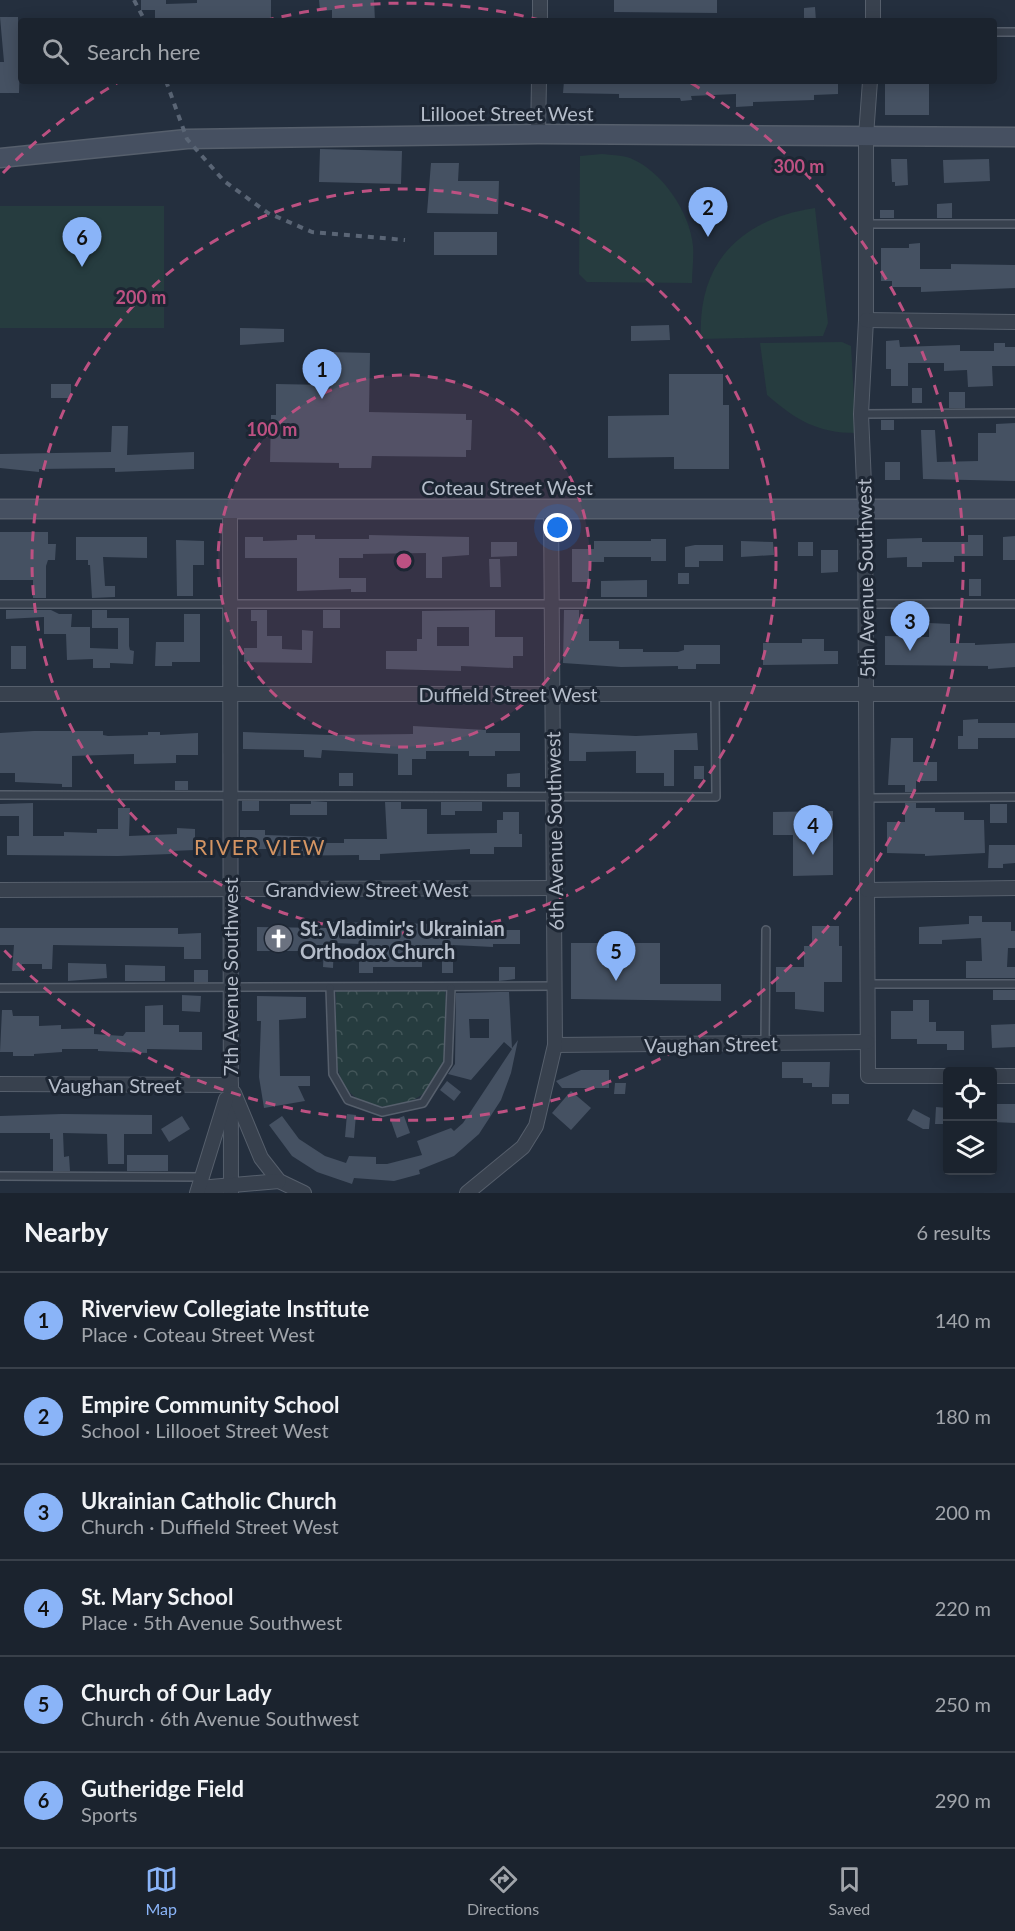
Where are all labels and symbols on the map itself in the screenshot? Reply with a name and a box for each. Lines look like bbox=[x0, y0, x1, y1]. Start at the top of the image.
street label: Lillooet Street West bbox=[420, 101, 594, 125]
text: 300 m bbox=[774, 155, 824, 177]
pin: 2 bbox=[688, 188, 728, 237]
pin: 6 bbox=[62, 218, 101, 267]
text: 200 m bbox=[116, 286, 166, 308]
pin: 1 bbox=[302, 350, 342, 399]
text: 100 m bbox=[247, 418, 297, 440]
street label: Coteau Street West bbox=[421, 475, 593, 499]
street label: 5th Avenue Southwest bbox=[851, 478, 879, 678]
your location bbox=[543, 513, 572, 542]
centre of rings bbox=[394, 551, 414, 571]
pin: 3 bbox=[890, 602, 930, 651]
street label: Duffield Street West bbox=[418, 682, 598, 706]
street label: 6th Avenue Southwest bbox=[540, 731, 568, 931]
pin: 4 bbox=[794, 806, 832, 855]
district label: RIVER VIEW bbox=[194, 834, 326, 859]
street label: 7th Avenue Southwest bbox=[218, 877, 242, 1077]
street label: Grandview Street West bbox=[265, 877, 469, 901]
place label: St. Vladimir's Ukrainian Orthodox Church bbox=[300, 916, 505, 963]
church icon: St. Vladimir's Ukrainian Orthodox Church bbox=[263, 923, 295, 955]
pin: 5 bbox=[596, 932, 636, 981]
street label: Vaughan Street bbox=[644, 1031, 778, 1057]
street label: Vaughan Street bbox=[48, 1073, 182, 1097]

